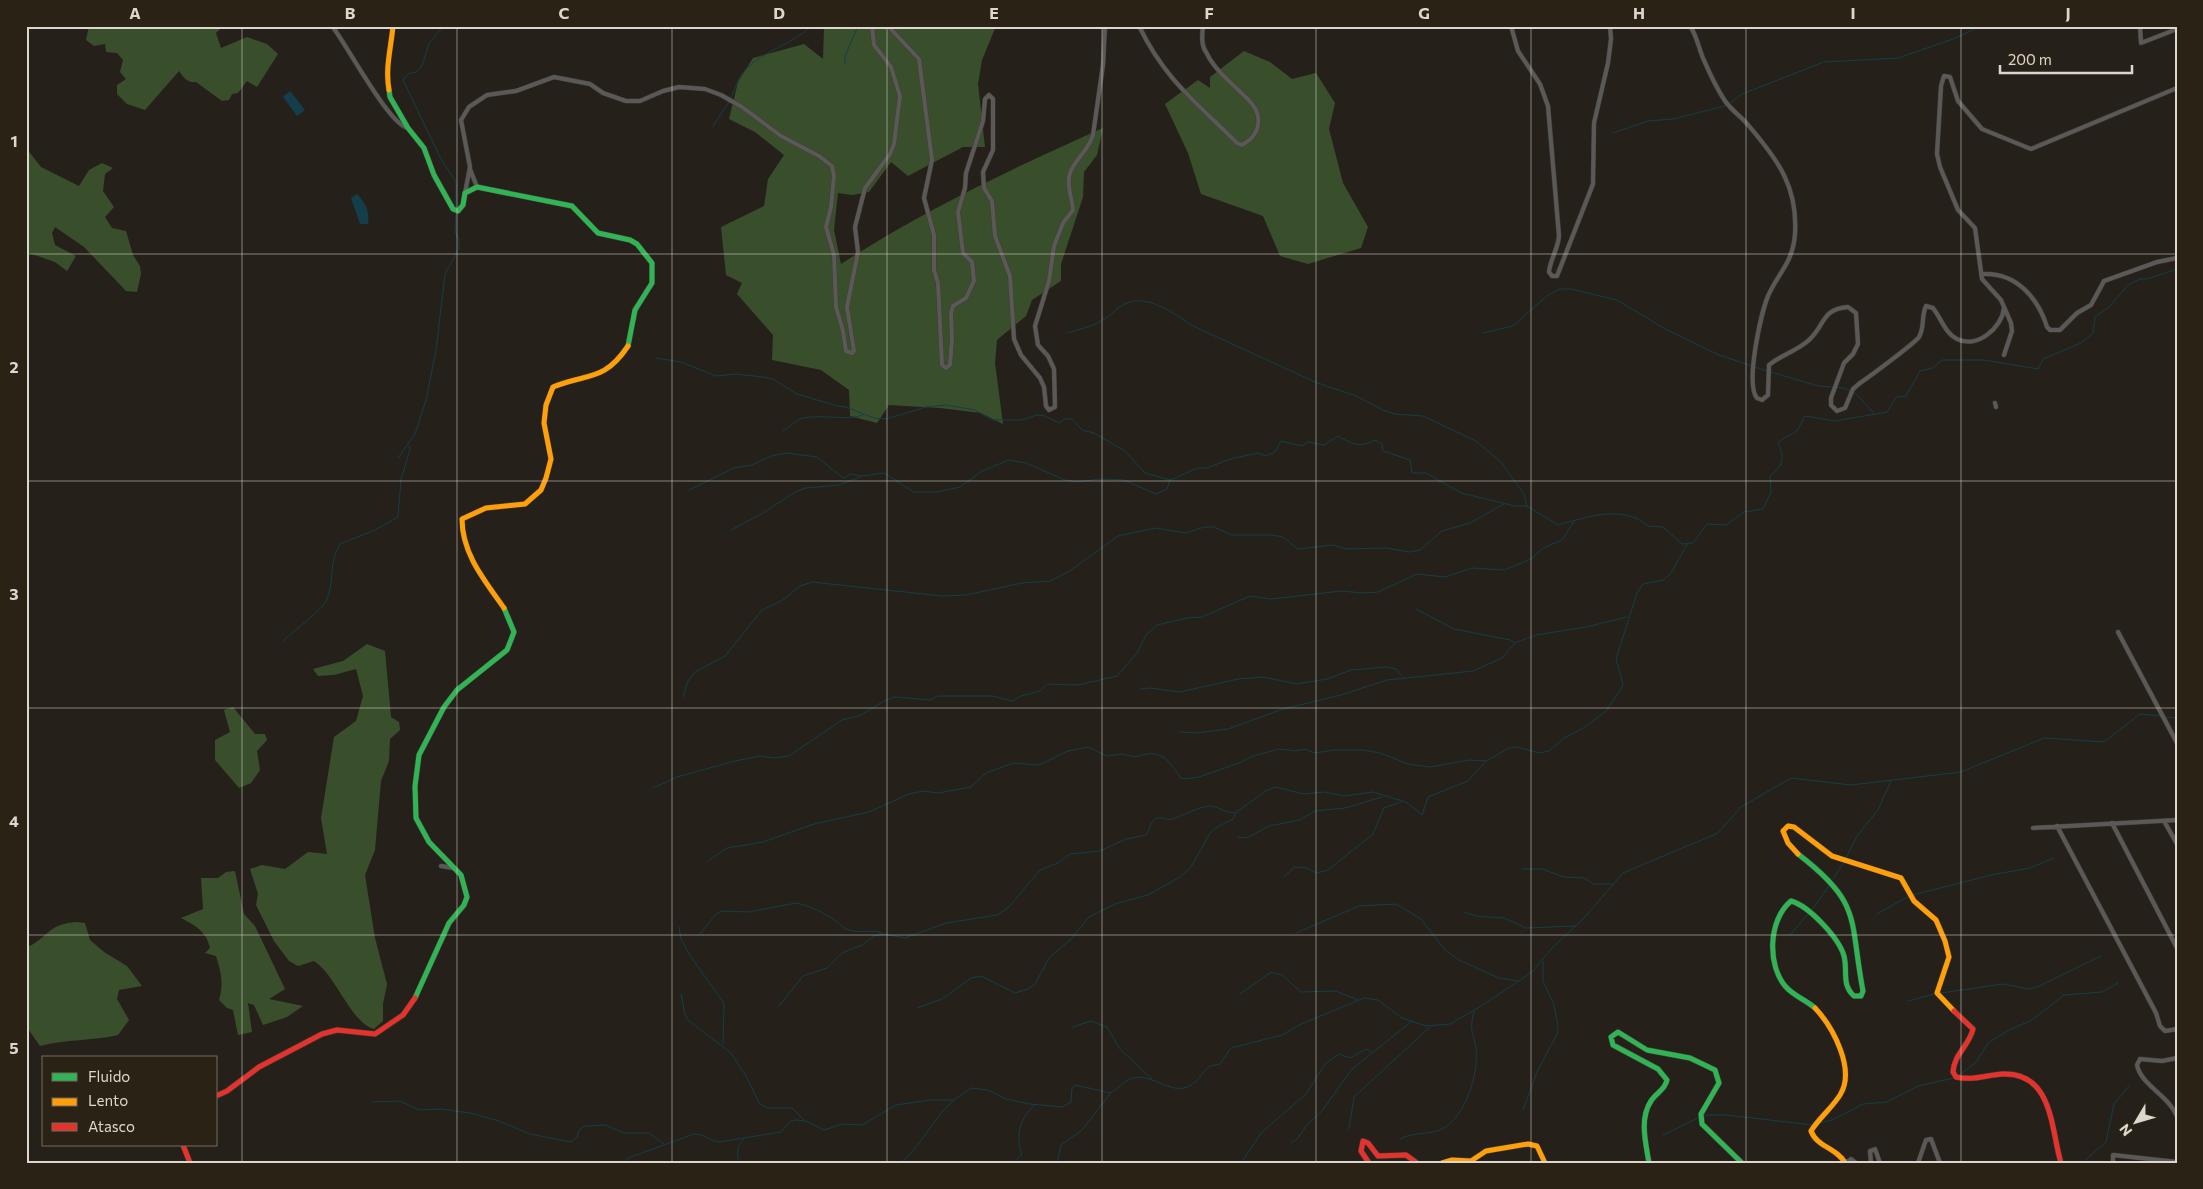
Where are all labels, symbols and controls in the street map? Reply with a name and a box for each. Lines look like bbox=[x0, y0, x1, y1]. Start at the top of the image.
text: A bbox=[129, 3, 141, 22]
text: B bbox=[345, 3, 356, 22]
text: C bbox=[559, 3, 570, 22]
text: D bbox=[773, 3, 785, 22]
text: E bbox=[989, 3, 999, 22]
text: F bbox=[1204, 3, 1214, 22]
text: G bbox=[1418, 3, 1430, 22]
text: H bbox=[1633, 3, 1645, 22]
text: I bbox=[1850, 3, 1856, 22]
text: J bbox=[2065, 3, 2071, 22]
scale bar bbox=[2000, 42, 2133, 74]
text: 200 m bbox=[2008, 50, 2052, 68]
text: 1 bbox=[10, 131, 18, 150]
text: 2 bbox=[9, 357, 19, 376]
text: 3 bbox=[9, 584, 19, 603]
text: 4 bbox=[9, 811, 19, 830]
text: 5 bbox=[9, 1038, 19, 1057]
legend bbox=[42, 1056, 218, 1146]
text: Fluido bbox=[88, 1067, 130, 1085]
text: Lento bbox=[88, 1091, 128, 1109]
north arrow bbox=[2110, 1096, 2160, 1146]
text: Atasco bbox=[88, 1117, 135, 1135]
text: N bbox=[2115, 1121, 2135, 1140]

